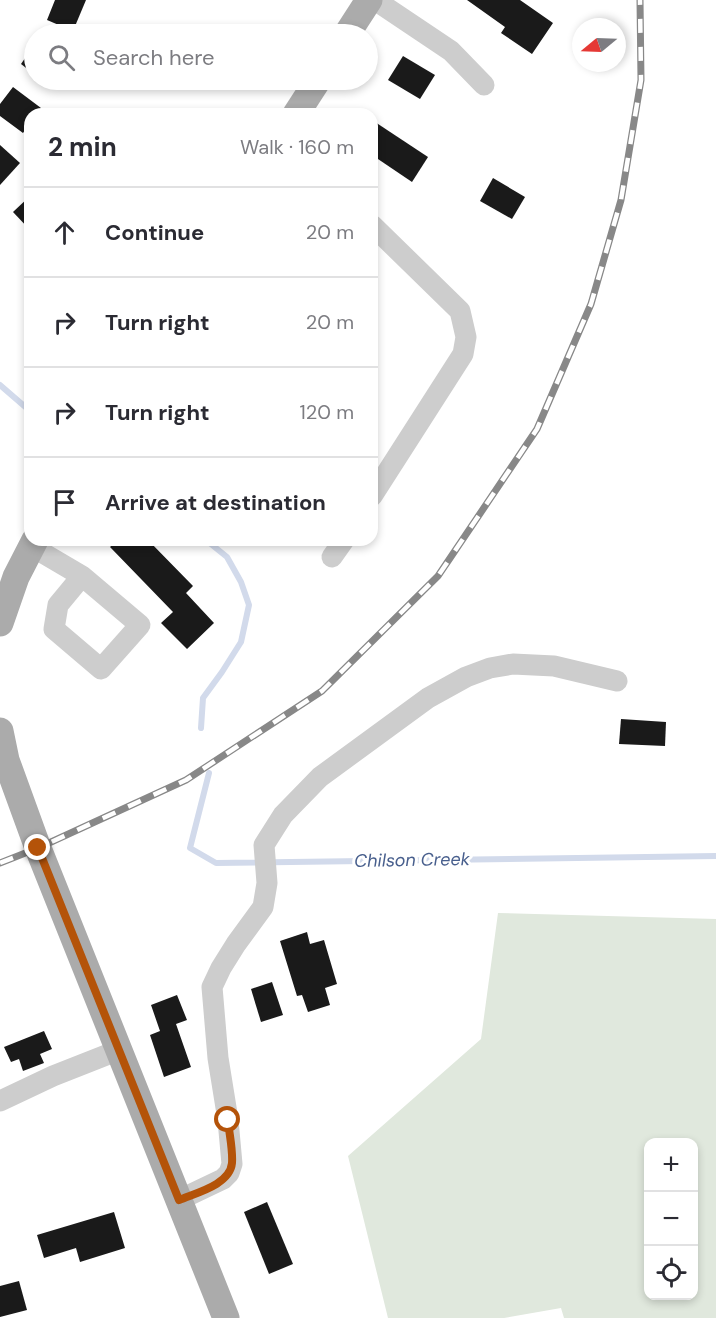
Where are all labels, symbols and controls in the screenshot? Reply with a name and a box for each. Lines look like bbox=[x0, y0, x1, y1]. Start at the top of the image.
north arrow bbox=[572, 18, 626, 72]
search box bbox=[24, 24, 378, 90]
icon: search bbox=[45, 41, 78, 74]
text: Search here bbox=[93, 43, 214, 72]
text: 2 min bbox=[48, 130, 117, 164]
text: Walk · 160 m bbox=[240, 134, 354, 160]
icon: ahead bbox=[48, 216, 81, 249]
text: Continue bbox=[105, 218, 204, 247]
text: 20 m bbox=[306, 219, 354, 245]
icon: right bbox=[48, 306, 81, 339]
text: Turn right bbox=[105, 308, 210, 337]
text: 20 m bbox=[306, 309, 354, 335]
icon: right bbox=[48, 396, 81, 429]
text: Turn right bbox=[105, 398, 210, 427]
text: 120 m bbox=[300, 399, 354, 425]
icon: arrive bbox=[48, 486, 81, 519]
text: Arrive at destination bbox=[105, 488, 326, 517]
route end bbox=[24, 834, 50, 860]
water label: Chilson Creek bbox=[354, 847, 471, 873]
route start bbox=[214, 1106, 240, 1132]
map controls bbox=[644, 1138, 698, 1300]
button: + bbox=[644, 1138, 698, 1192]
button: − bbox=[644, 1192, 698, 1246]
button: locate bbox=[644, 1246, 698, 1300]

